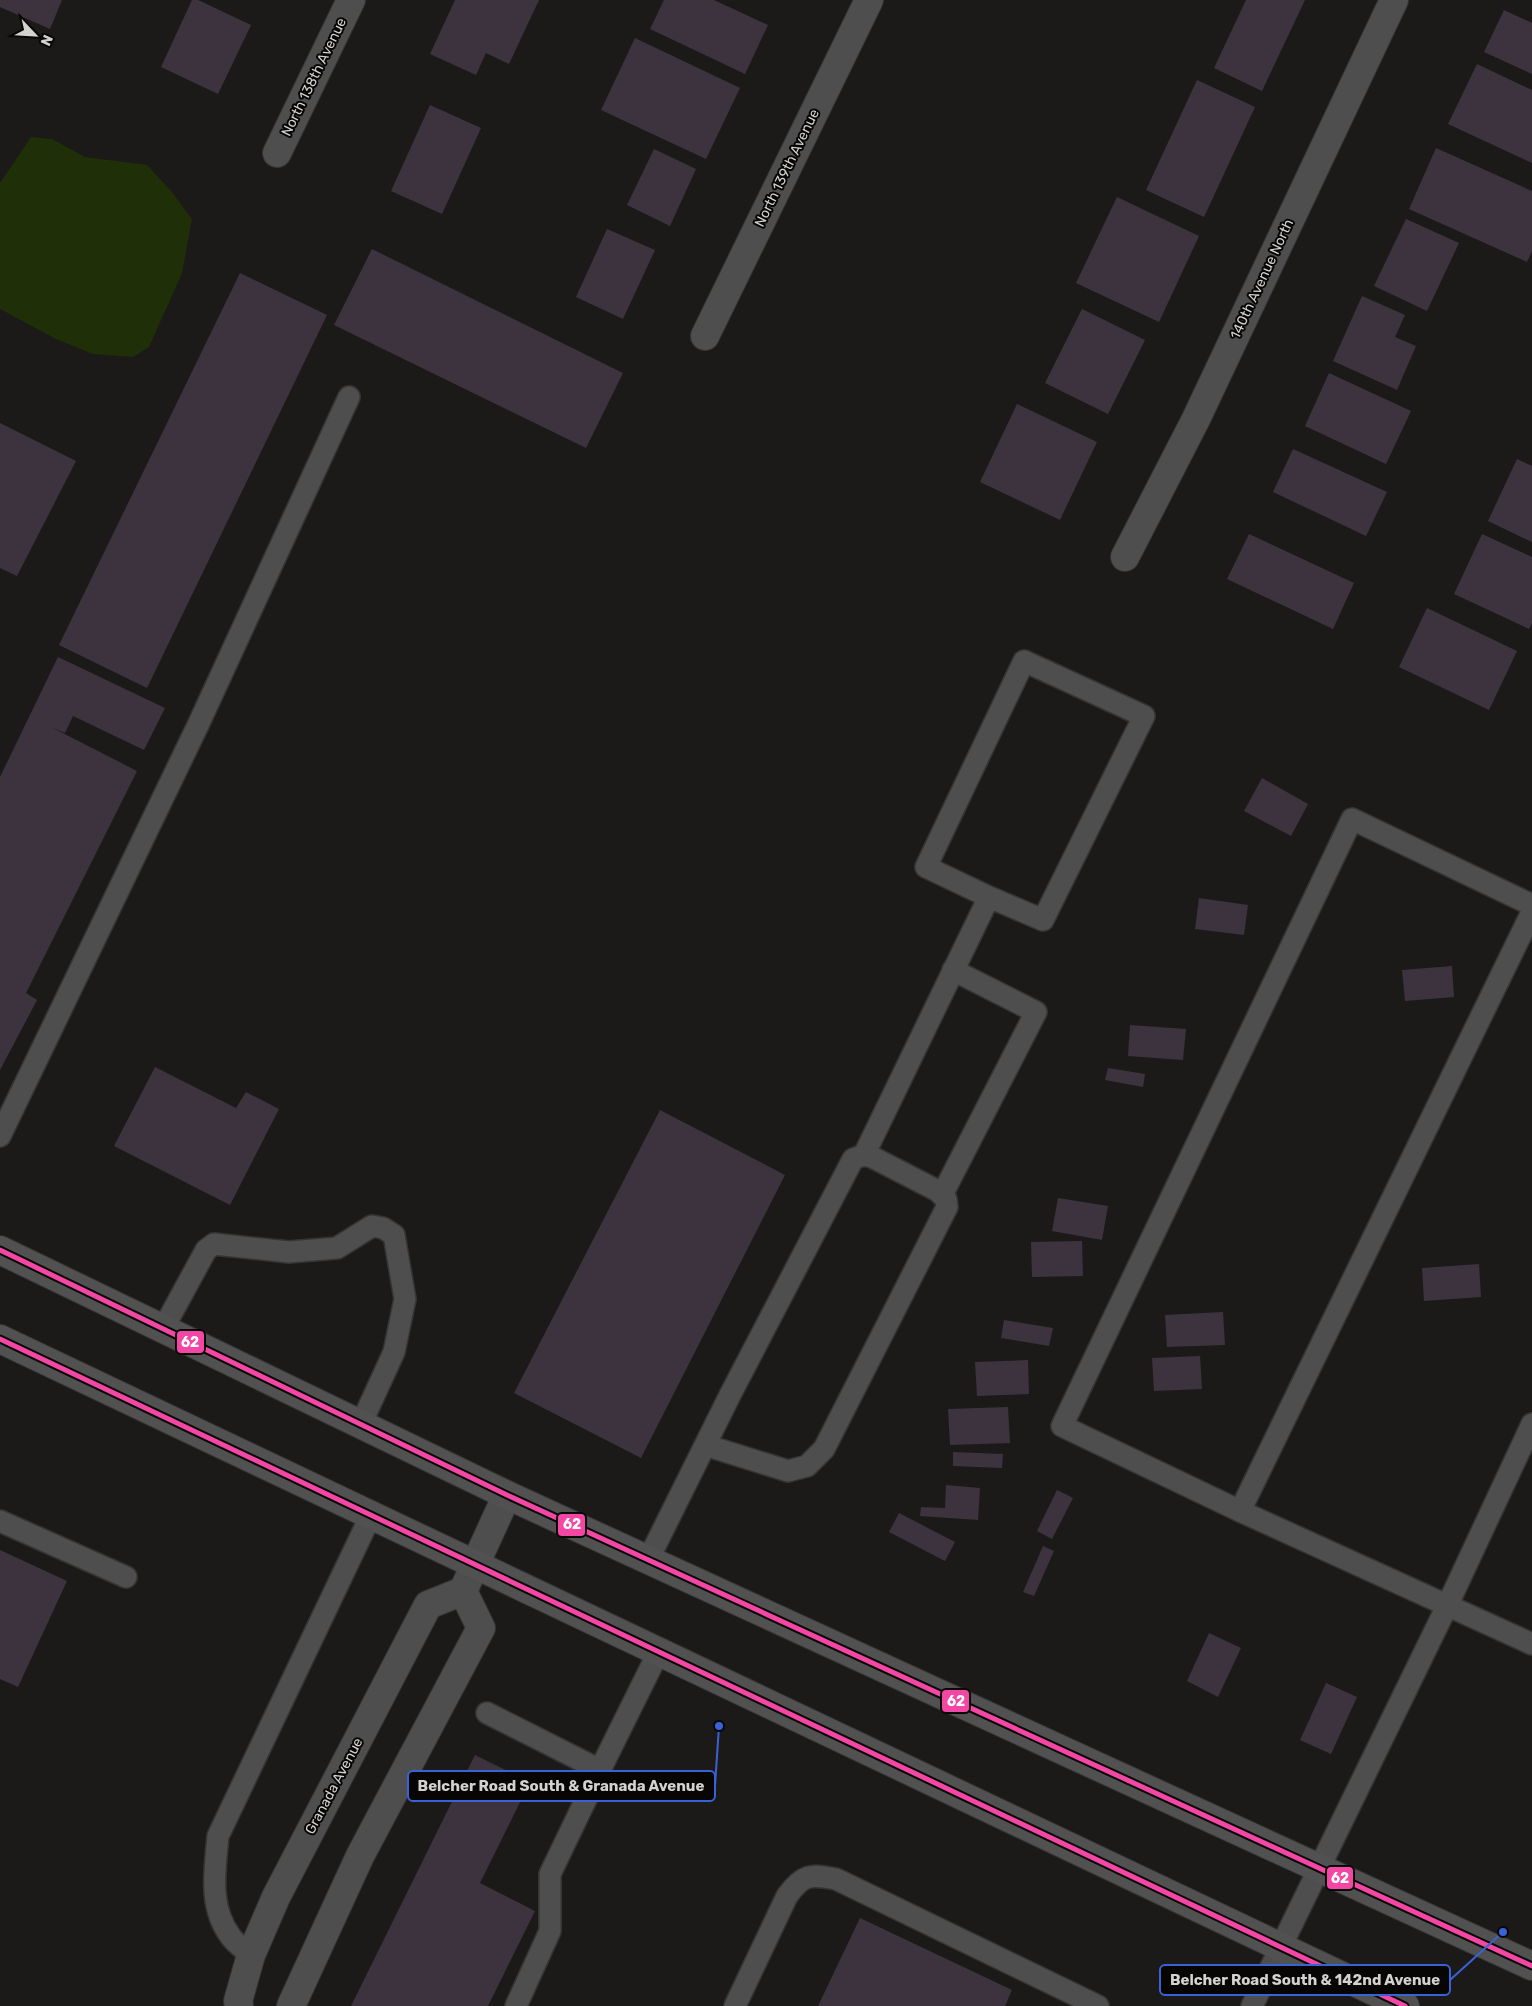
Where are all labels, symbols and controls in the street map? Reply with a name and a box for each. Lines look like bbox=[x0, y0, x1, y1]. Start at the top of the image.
north arrow bbox=[10, 10, 60, 60]
street label: North 138th Avenue bbox=[278, 15, 350, 139]
text: N bbox=[36, 32, 56, 48]
street label: North 139th Avenue bbox=[751, 106, 823, 230]
street label: 140th Avenue North bbox=[1227, 216, 1297, 342]
line badge: 62 bbox=[176, 1330, 205, 1354]
text: 62 bbox=[181, 1334, 199, 1351]
line badge: 62 bbox=[557, 1513, 586, 1537]
text: 62 bbox=[563, 1516, 581, 1533]
line badge: 62 bbox=[941, 1689, 970, 1713]
text: 62 bbox=[947, 1693, 965, 1710]
street label: Granada Avenue bbox=[301, 1735, 367, 1837]
callout: Belcher Road South & Granada Avenue bbox=[408, 1771, 715, 1801]
text: Belcher Road South & Granada Avenue bbox=[418, 1777, 704, 1795]
line badge: 62 bbox=[1326, 1866, 1354, 1890]
text: 62 bbox=[1331, 1870, 1349, 1887]
callout: Belcher Road South & 142nd Avenue bbox=[1160, 1965, 1450, 1995]
text: Belcher Road South & 142nd Avenue bbox=[1170, 1971, 1440, 1989]

